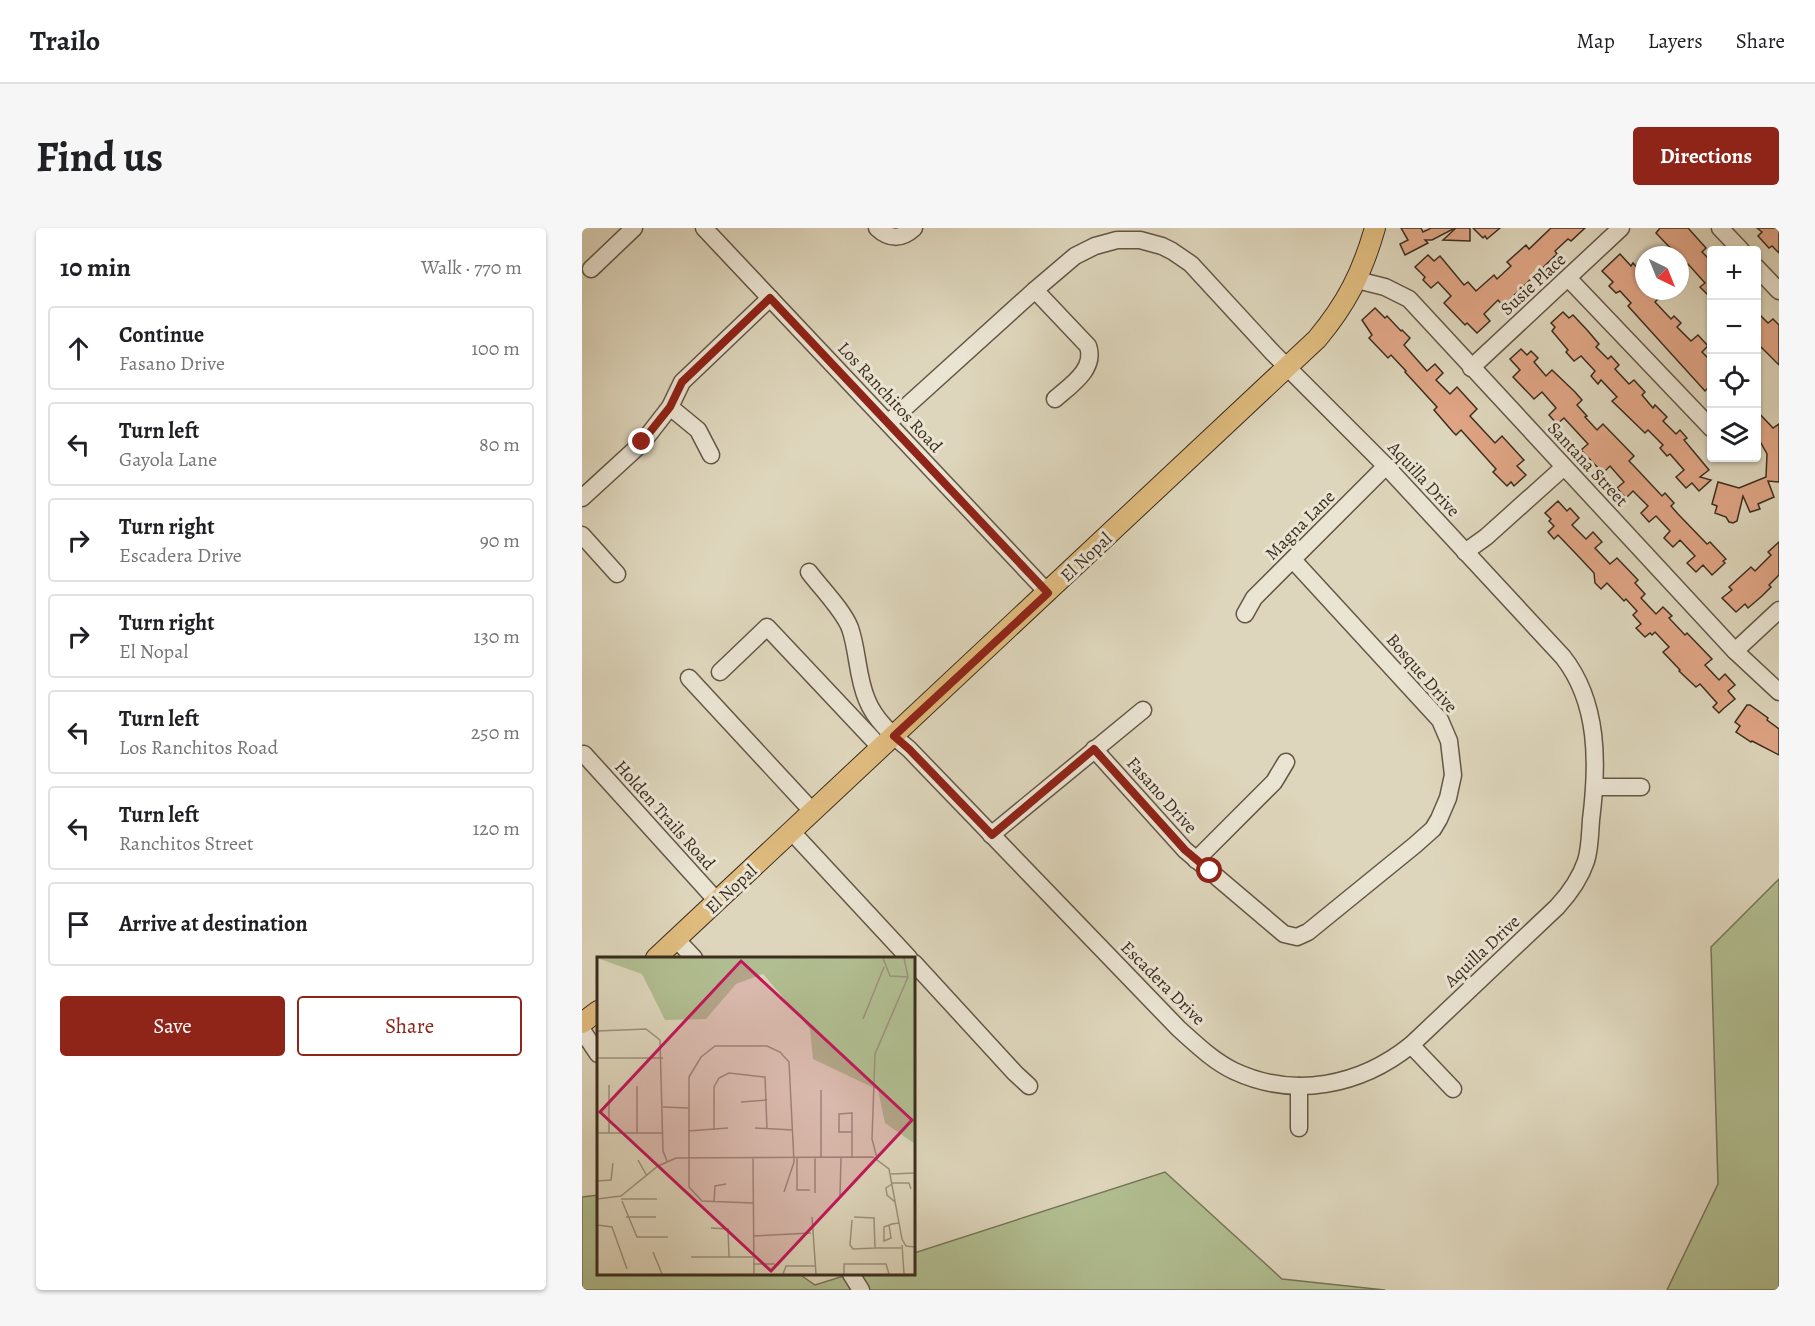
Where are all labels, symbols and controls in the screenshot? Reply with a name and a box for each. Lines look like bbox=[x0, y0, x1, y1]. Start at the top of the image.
text: Trailo bbox=[30, 22, 100, 60]
text: Map bbox=[1576, 27, 1615, 55]
text: Layers bbox=[1648, 27, 1703, 55]
text: Share bbox=[1736, 27, 1785, 55]
button: Directions bbox=[1633, 127, 1779, 185]
text: Find us bbox=[36, 128, 163, 185]
north arrow bbox=[1635, 246, 1689, 300]
map controls bbox=[1707, 246, 1761, 462]
button: + bbox=[1707, 246, 1761, 300]
street label: Susie Place bbox=[1495, 247, 1571, 321]
text: 10 min bbox=[60, 250, 131, 285]
text: Walk · 770 m bbox=[421, 254, 522, 281]
button: − bbox=[1707, 300, 1761, 354]
text: Continue bbox=[119, 320, 204, 350]
icon: ahead bbox=[62, 332, 95, 365]
text: 100 m bbox=[471, 335, 520, 362]
street label: Los Ranchitos Road bbox=[832, 336, 948, 458]
text: Fasano Drive bbox=[119, 350, 225, 377]
button: locate bbox=[1707, 354, 1761, 408]
button: layers bbox=[1707, 408, 1761, 462]
text: Turn left bbox=[119, 416, 199, 446]
street label: Santana Street bbox=[1542, 416, 1634, 512]
icon: left bbox=[62, 428, 95, 461]
route end bbox=[628, 428, 654, 454]
text: 80 m bbox=[479, 431, 520, 458]
street label: Aquilla Drive bbox=[1382, 435, 1465, 522]
text: Gayola Lane bbox=[119, 446, 217, 473]
street label: Magna Lane bbox=[1260, 485, 1340, 565]
text: Turn right bbox=[119, 512, 215, 542]
icon: right bbox=[62, 524, 95, 557]
text: 90 m bbox=[480, 527, 520, 554]
street label: El Nopal bbox=[1055, 527, 1117, 587]
text: Escadera Drive bbox=[119, 542, 242, 569]
text: Turn right bbox=[119, 608, 215, 638]
icon: right bbox=[62, 620, 95, 653]
text: 130 m bbox=[474, 623, 520, 650]
street label: Bosque Drive bbox=[1381, 628, 1463, 718]
text: El Nopal bbox=[119, 638, 188, 665]
text: Turn left bbox=[119, 704, 199, 734]
icon: left bbox=[62, 716, 95, 749]
text: 250 m bbox=[471, 719, 520, 746]
text: Los Ranchitos Road bbox=[119, 734, 278, 761]
street label: Fasano Drive bbox=[1121, 752, 1203, 838]
street label: Holden Trails Road bbox=[609, 755, 721, 875]
text: Turn left bbox=[119, 800, 199, 830]
icon: left bbox=[62, 812, 95, 845]
text: 120 m bbox=[472, 815, 520, 842]
text: Ranchitos Street bbox=[119, 830, 254, 857]
route start bbox=[1196, 857, 1222, 883]
street label: El Nopal bbox=[700, 859, 762, 919]
icon: arrive bbox=[62, 908, 95, 941]
text: Arrive at destination bbox=[119, 909, 308, 939]
street label: Aquilla Drive bbox=[1438, 910, 1525, 993]
street label: Escadera Drive bbox=[1115, 935, 1211, 1031]
inset map bbox=[597, 957, 915, 1275]
button: Save bbox=[60, 996, 285, 1056]
button: Share bbox=[297, 996, 522, 1056]

